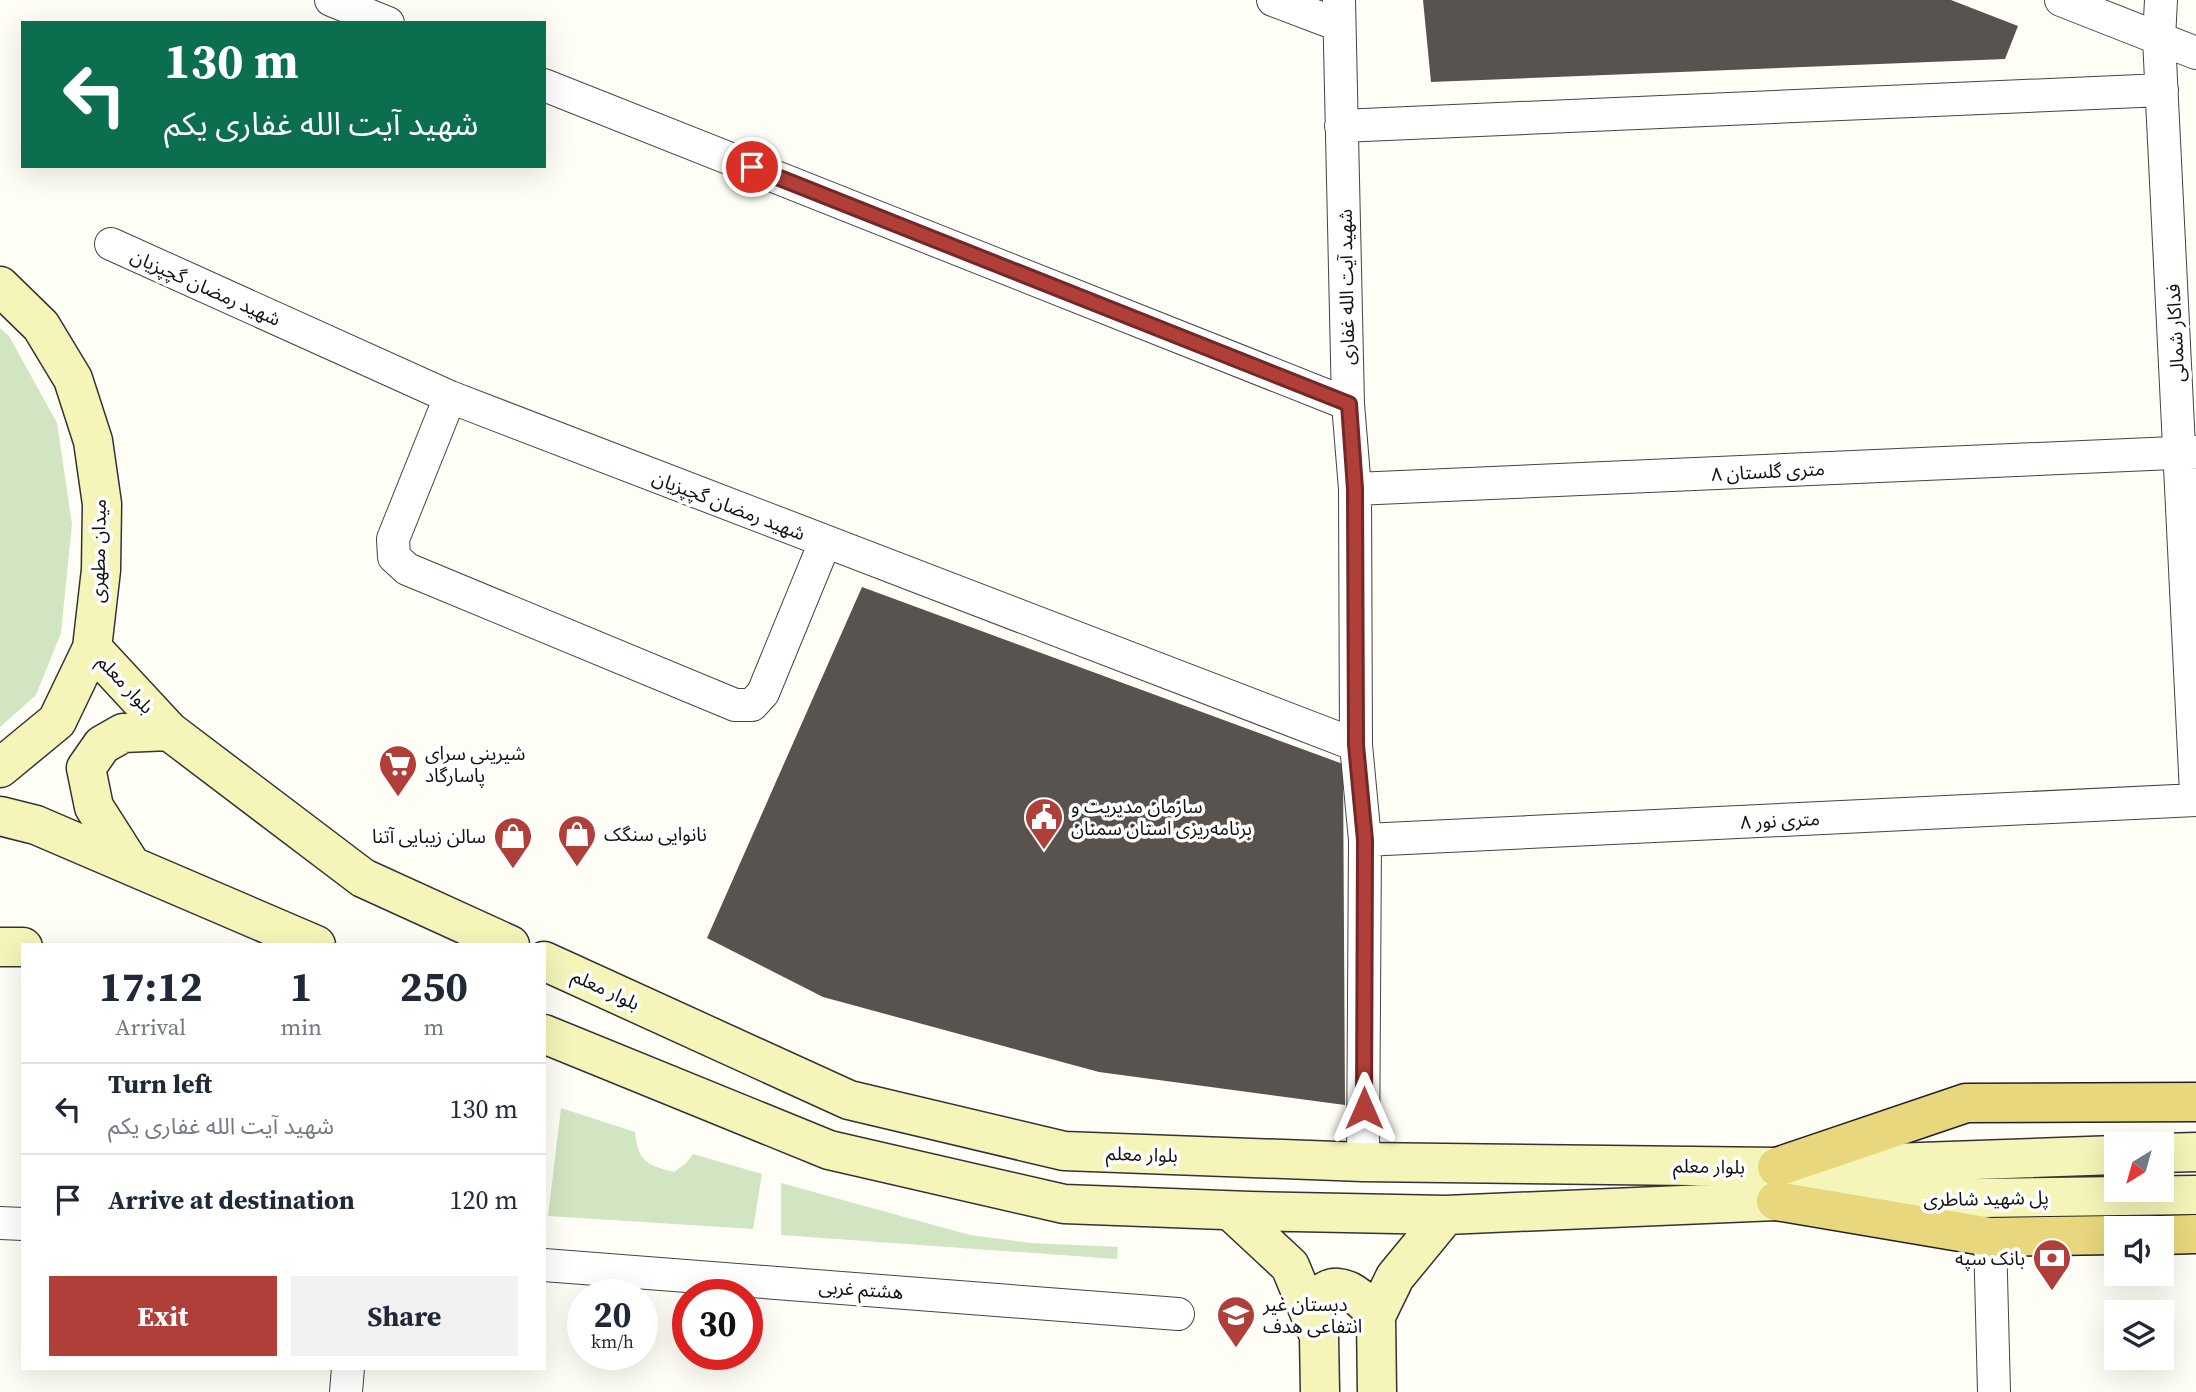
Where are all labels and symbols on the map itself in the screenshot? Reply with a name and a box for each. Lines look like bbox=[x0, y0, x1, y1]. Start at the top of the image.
pin bbox=[722, 137, 782, 197]
street label: شهید آیت الله غفاری bbox=[1332, 209, 1360, 365]
street label: شهید رمضان گچپزیان bbox=[127, 242, 285, 332]
street label: فداکار شمالی bbox=[2159, 283, 2191, 383]
street label: ۸ متری گلستان bbox=[1710, 455, 1826, 487]
street label: شهید رمضان گچپزیان bbox=[649, 464, 809, 546]
street label: میدان مطهری bbox=[84, 499, 112, 603]
street label: بلوار معلم bbox=[90, 649, 160, 721]
place label: شیرینی سرای پاسارگاد bbox=[425, 740, 525, 788]
supermarket icon: شیرینی سرای پاسارگاد bbox=[377, 743, 419, 798]
place label: سازمان مدیریت و برنامه‌ریزی استان سمنان bbox=[1071, 793, 1252, 841]
public building icon: سازمان مدیریت و برنامه‌ریزی استان سمنان bbox=[1023, 796, 1065, 851]
street label: ۸ متری نور bbox=[1739, 805, 1821, 835]
shop icon: نانوایی سنگک bbox=[556, 813, 598, 868]
shop icon: سالن زیبایی آتنا bbox=[492, 815, 534, 870]
place label: نانوایی سنگک bbox=[604, 821, 707, 847]
place label: سالن زیبایی آتنا bbox=[372, 823, 486, 849]
street label: بلوار معلم bbox=[567, 962, 644, 1018]
position arrow bbox=[1327, 1071, 1401, 1145]
north arrow bbox=[2104, 1132, 2174, 1202]
street label: بلوار معلم bbox=[1106, 1140, 1178, 1170]
street label: بلوار معلم bbox=[1673, 1152, 1745, 1182]
street label: پل شهید شاطری bbox=[1923, 1184, 2049, 1212]
bank icon: بانک سپه bbox=[2031, 1237, 2073, 1292]
place label: بانک سپه bbox=[1955, 1245, 2025, 1271]
street label: هشتم غربی bbox=[818, 1273, 904, 1307]
speed limit sign: 30 bbox=[672, 1279, 763, 1370]
place label: دبستان غیر انتفاعی هدف bbox=[1262, 1291, 1362, 1339]
school or university icon: دبستان غیر انتفاعی هدف bbox=[1215, 1294, 1257, 1349]

